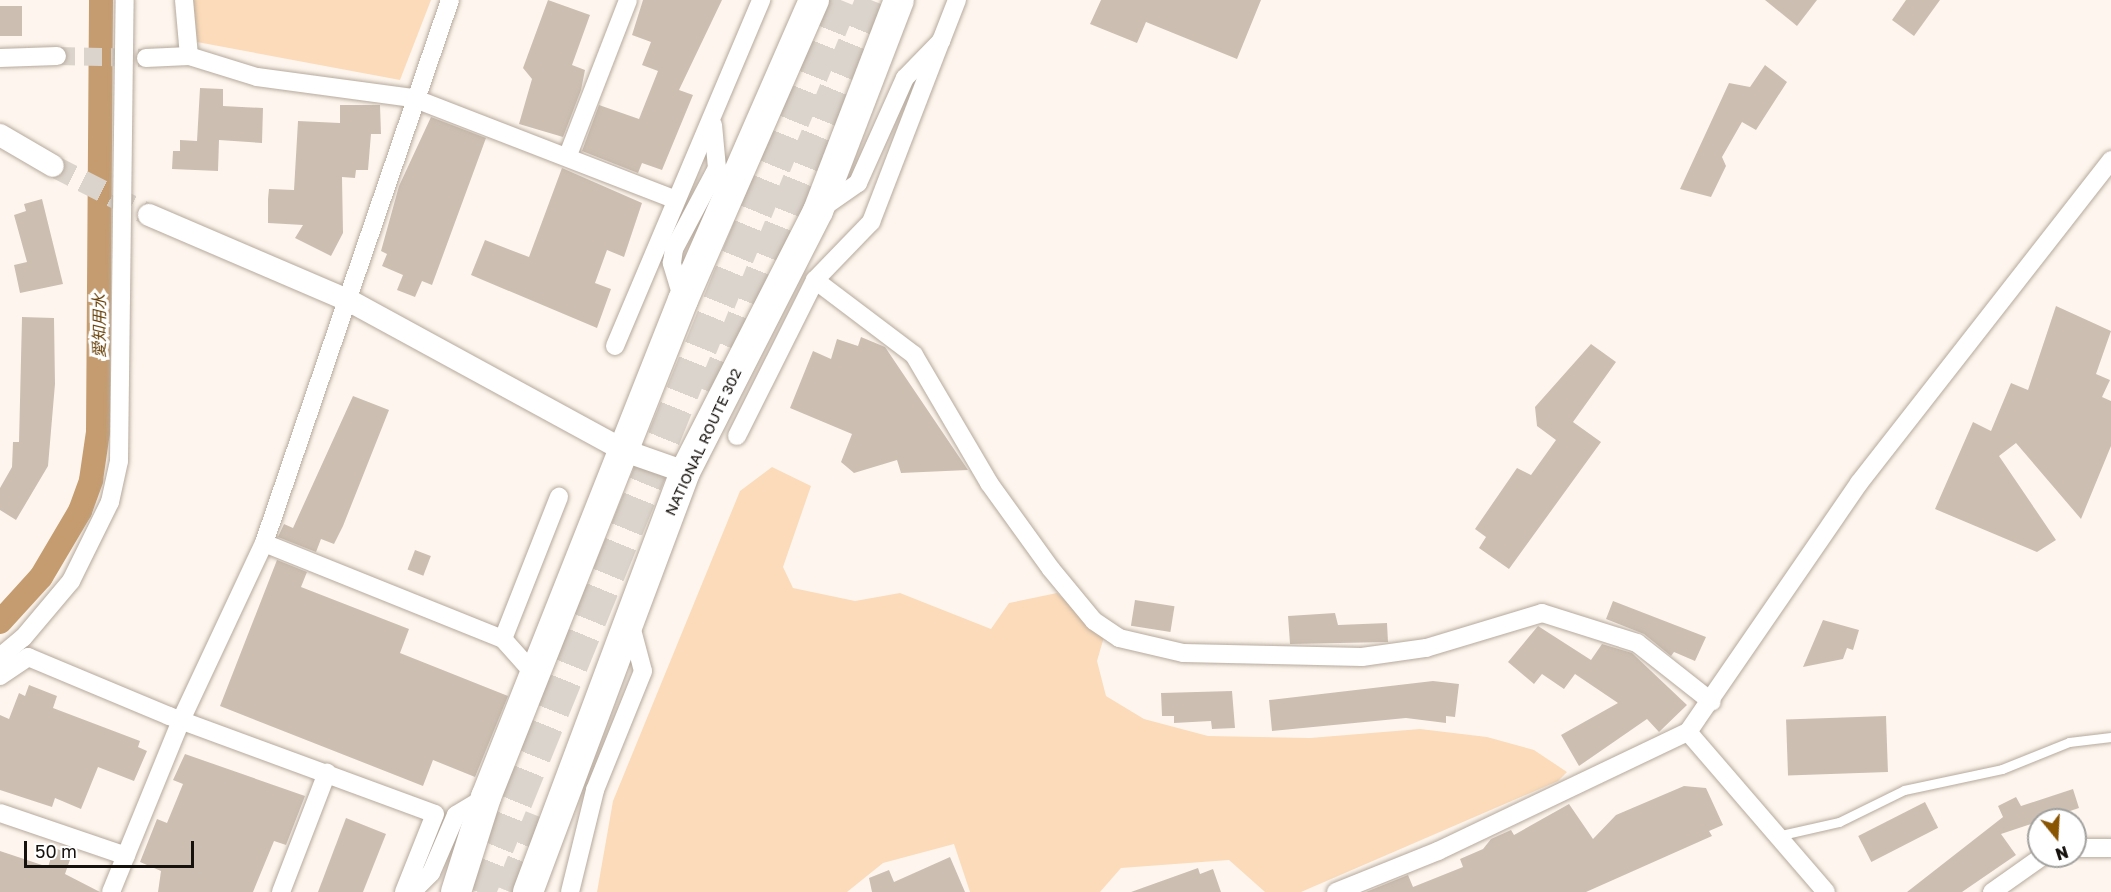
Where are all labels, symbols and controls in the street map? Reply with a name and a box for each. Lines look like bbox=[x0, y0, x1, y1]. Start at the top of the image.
water label: 愛知用水 bbox=[89, 294, 109, 358]
street label: NATIONAL ROUTE 302 bbox=[661, 366, 745, 518]
north arrow bbox=[2027, 808, 2087, 868]
scale bar bbox=[27, 829, 196, 867]
text: 50 m bbox=[35, 840, 77, 862]
text: N bbox=[2053, 842, 2071, 865]

